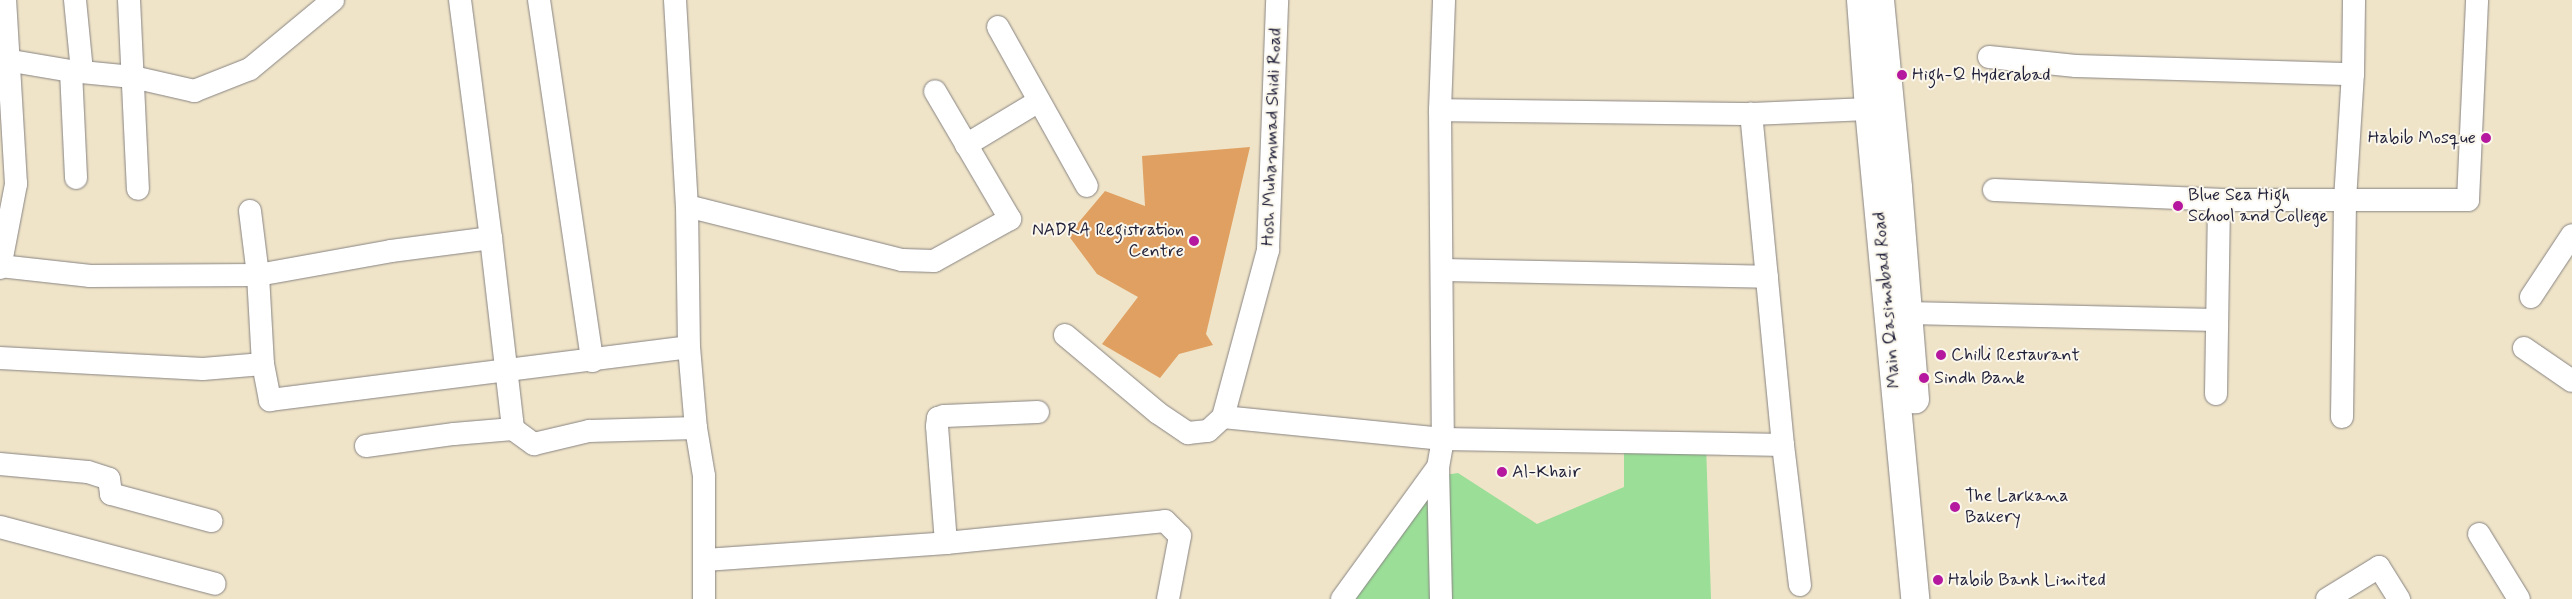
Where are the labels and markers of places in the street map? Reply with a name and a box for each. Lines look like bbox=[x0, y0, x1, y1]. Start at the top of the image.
place label: High-Q Hyderabad bbox=[1912, 64, 2056, 86]
marker: High-Q Hyderabad bbox=[1896, 69, 1908, 81]
place label: Habib Mosque bbox=[2369, 127, 2476, 149]
marker: Habib Mosque bbox=[2480, 132, 2492, 144]
place label: Blue Sea High School and College bbox=[2188, 185, 2325, 228]
marker: Blue Sea High School and College bbox=[2172, 200, 2184, 212]
place label: NADRA Registration Centre bbox=[1032, 220, 1184, 262]
marker: NADRA Registration Centre bbox=[1188, 235, 1200, 247]
place label: Chilli Restaurant bbox=[1951, 344, 2080, 366]
marker: Chilli Restaurant bbox=[1935, 349, 1947, 361]
place label: Sindh Bank bbox=[1934, 367, 2021, 389]
marker: Sindh Bank bbox=[1918, 372, 1930, 384]
place label: Al-Khair bbox=[1512, 461, 1581, 483]
marker: Al-Khair bbox=[1496, 466, 1508, 478]
place label: The Larkana Bakery bbox=[1965, 486, 2062, 528]
marker: The Larkana Bakery bbox=[1949, 501, 1961, 513]
place label: Habib Bank Limited bbox=[1948, 569, 2104, 591]
marker: Habib Bank Limited bbox=[1932, 574, 1944, 586]

